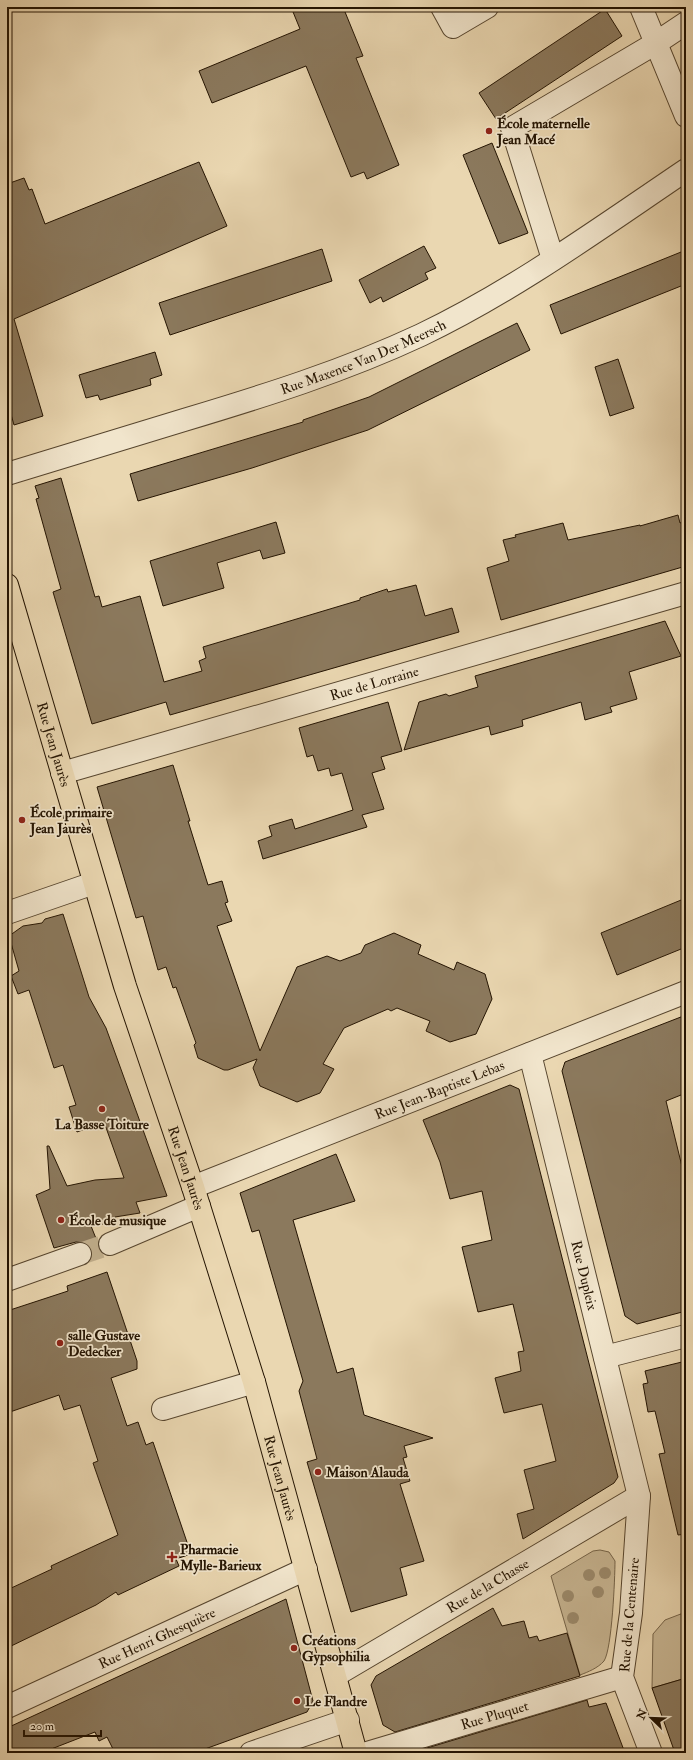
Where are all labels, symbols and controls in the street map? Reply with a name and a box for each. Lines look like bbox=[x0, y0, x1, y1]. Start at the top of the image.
place label: École maternelle Jean Macé bbox=[496, 114, 590, 149]
marker: École maternelle Jean Macé bbox=[484, 126, 494, 136]
street label: Rue Maxence Van Der Meersch bbox=[278, 316, 449, 398]
street label: Rue de Lorraine bbox=[328, 662, 421, 704]
street label: Rue Jean Jaurès bbox=[33, 700, 74, 789]
place label: École primaire Jean Jaurès bbox=[29, 803, 112, 838]
marker: École primaire Jean Jaurès bbox=[17, 815, 27, 825]
street label: Rue Jean-Baptiste Lebas bbox=[372, 1057, 507, 1123]
marker: La Basse Toiture bbox=[97, 1104, 107, 1114]
place label: La Basse Toiture bbox=[55, 1116, 149, 1133]
street label: Rue Jean Jaurès bbox=[164, 1124, 208, 1212]
place label: École de musique bbox=[69, 1211, 166, 1230]
marker: École de musique bbox=[56, 1215, 66, 1225]
street label: Rue Dupleix bbox=[567, 1239, 601, 1313]
place label: salle Gustave Dedecker bbox=[68, 1327, 140, 1360]
marker: salle Gustave Dedecker bbox=[55, 1338, 65, 1348]
street label: Rue Jean Jaurès bbox=[260, 1434, 300, 1523]
place label: Maison Alauda bbox=[325, 1464, 410, 1481]
marker: Maison Alauda bbox=[313, 1467, 323, 1477]
place label: Pharmacie Mylle-Barieux bbox=[179, 1541, 262, 1575]
marker: Pharmacie Mylle-Barieux bbox=[167, 1552, 177, 1562]
street label: Rue de la Chasse bbox=[444, 1555, 532, 1617]
street label: Rue de la Centenaire bbox=[616, 1557, 643, 1673]
street label: Rue Henri Ghesquière bbox=[96, 1604, 218, 1673]
place label: Créations Gypsophilia bbox=[302, 1632, 371, 1666]
marker: Créations Gypsophilia bbox=[289, 1643, 299, 1653]
place label: Le Flandre bbox=[305, 1693, 367, 1710]
marker: Le Flandre bbox=[292, 1696, 302, 1706]
street label: Rue Pluquet bbox=[459, 1697, 531, 1734]
north arrow bbox=[631, 1698, 671, 1738]
text: N bbox=[634, 1706, 651, 1722]
scale bar bbox=[24, 1712, 101, 1738]
text: 20 m bbox=[30, 1719, 55, 1734]

